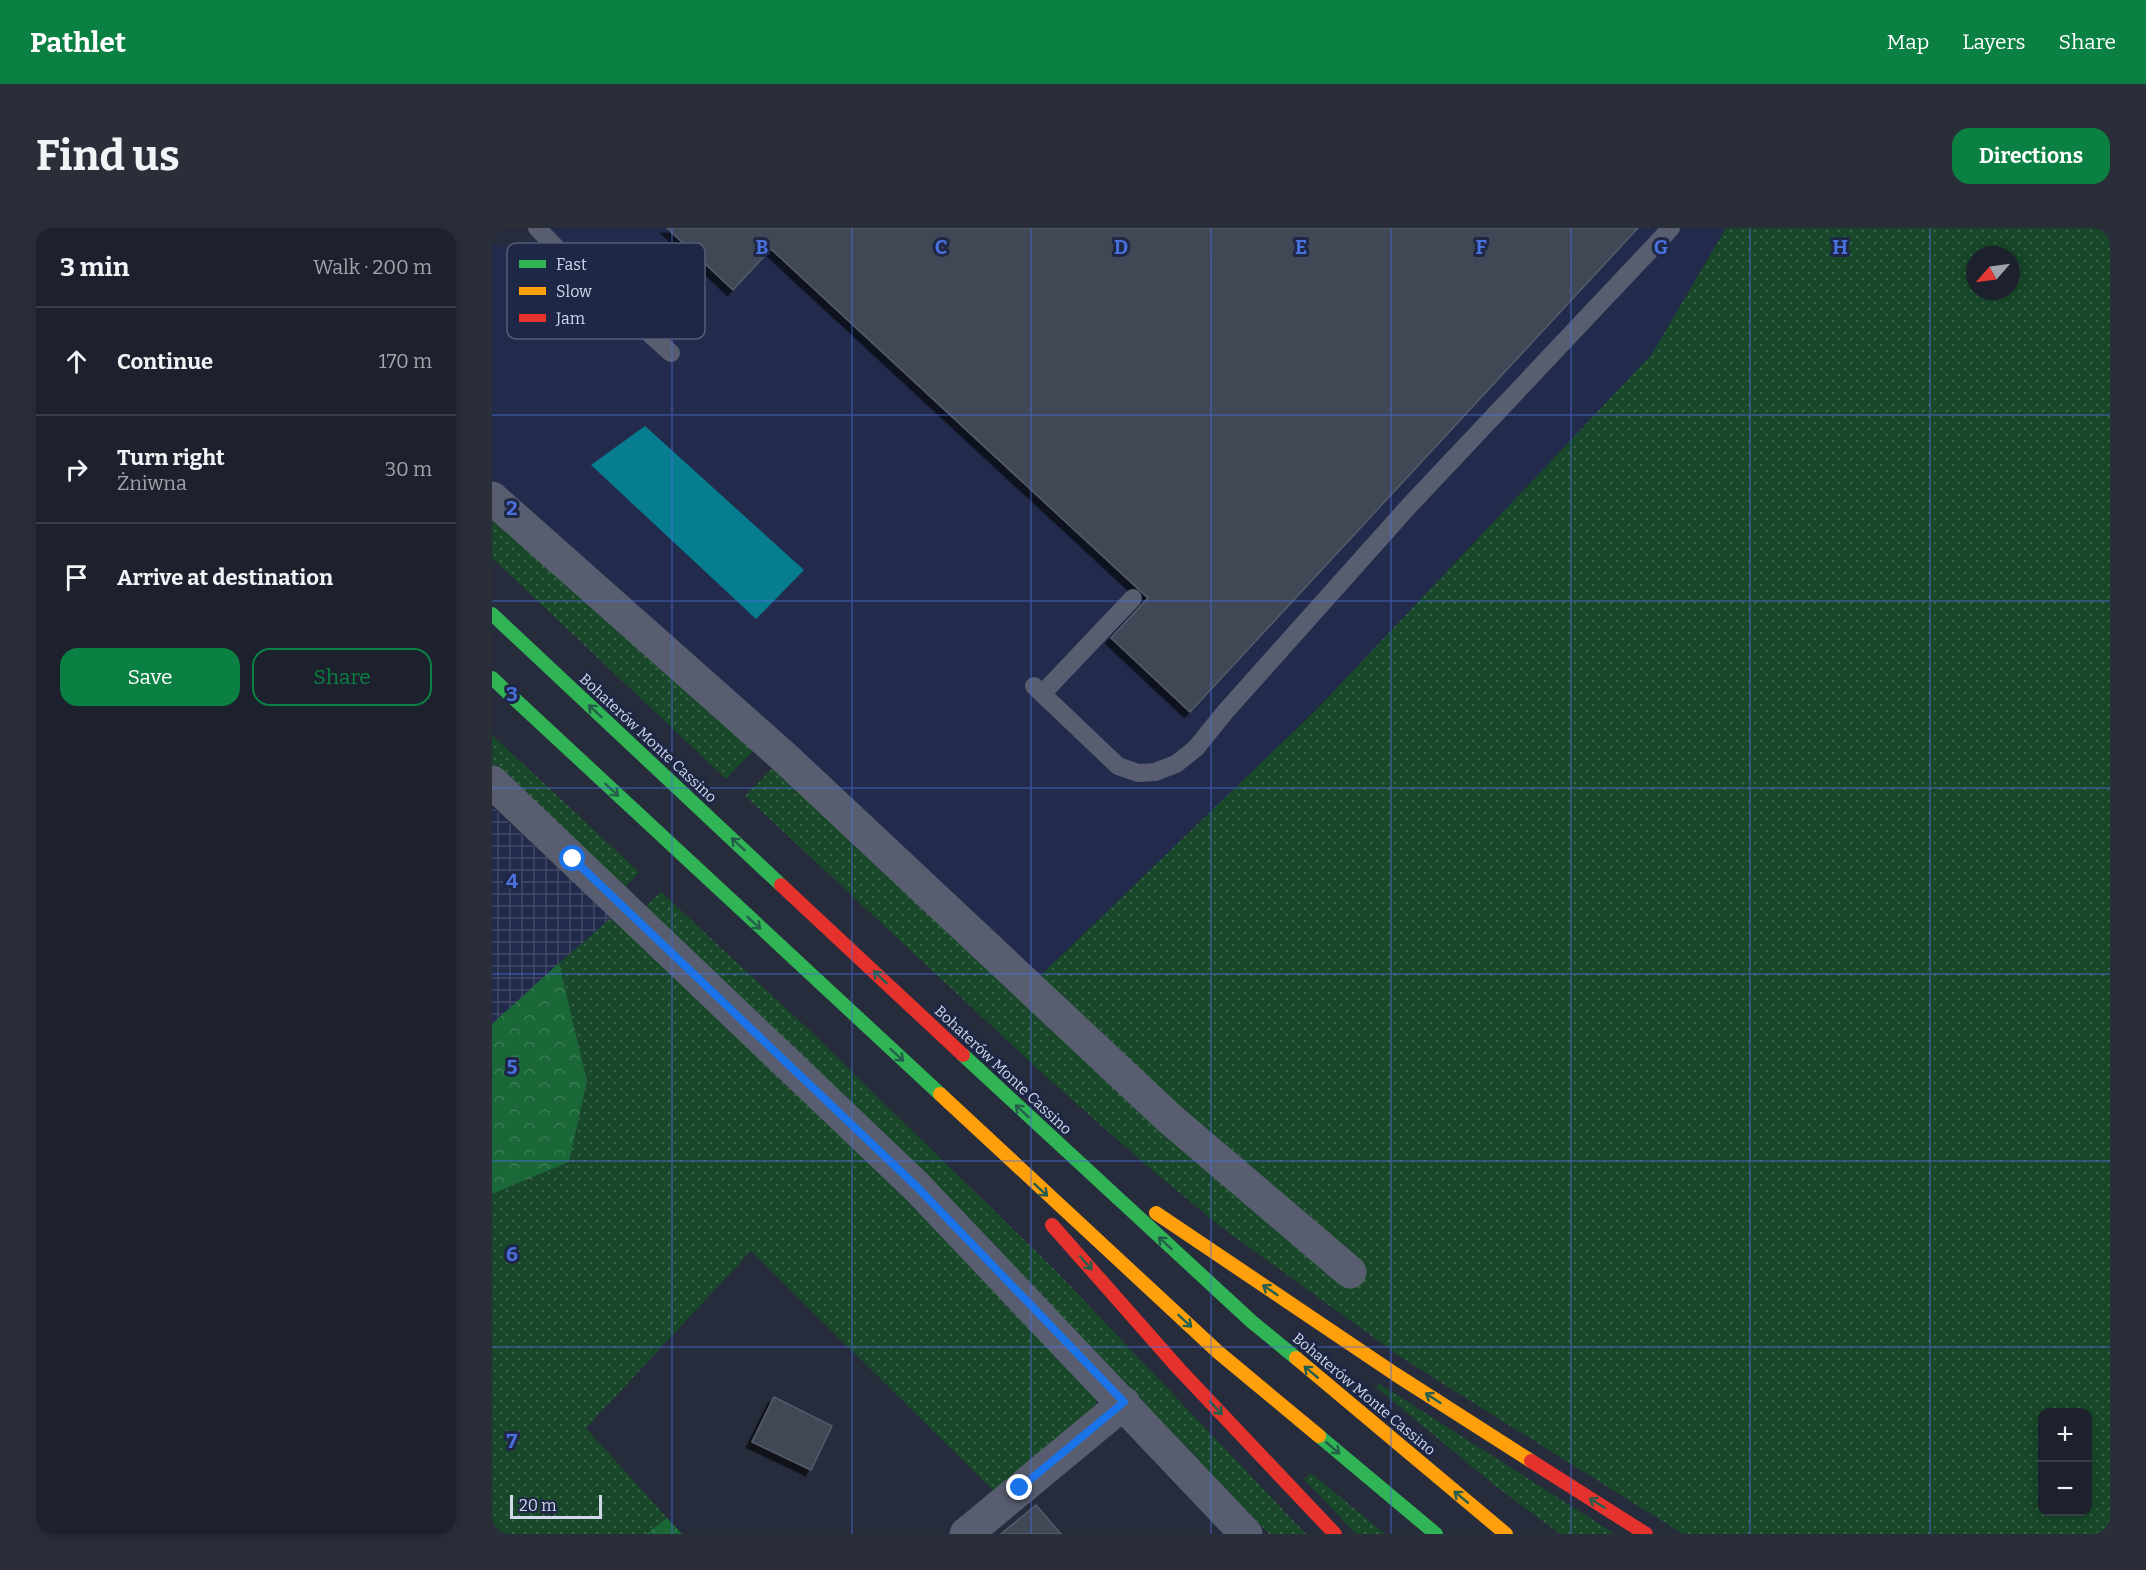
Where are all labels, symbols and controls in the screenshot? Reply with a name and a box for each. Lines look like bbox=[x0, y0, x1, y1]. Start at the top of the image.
text: Pathlet bbox=[30, 26, 126, 59]
text: Map bbox=[1887, 29, 1929, 55]
text: Layers bbox=[1962, 29, 2026, 55]
text: Share bbox=[2059, 29, 2116, 55]
button: Directions bbox=[1952, 128, 2110, 184]
text: Find us bbox=[36, 131, 180, 181]
text: B bbox=[756, 235, 769, 259]
text: C bbox=[935, 235, 947, 259]
text: D bbox=[1114, 235, 1128, 259]
text: E bbox=[1295, 235, 1307, 259]
text: F bbox=[1475, 235, 1487, 259]
text: G bbox=[1654, 235, 1668, 259]
text: H bbox=[1832, 235, 1848, 259]
legend bbox=[507, 243, 705, 339]
north arrow bbox=[1966, 246, 2020, 300]
text: 3 min bbox=[60, 252, 129, 283]
text: Walk · 200 m bbox=[313, 255, 432, 279]
text: Fast bbox=[556, 255, 587, 274]
text: Slow bbox=[556, 282, 592, 301]
text: Jam bbox=[555, 309, 585, 328]
icon: ahead bbox=[60, 345, 93, 378]
text: Continue bbox=[117, 348, 213, 375]
text: 170 m bbox=[379, 349, 432, 373]
text: Turn right bbox=[117, 444, 225, 471]
icon: right bbox=[60, 453, 93, 486]
text: 30 m bbox=[385, 457, 432, 481]
text: Żniwna bbox=[117, 471, 187, 495]
text: 2 bbox=[506, 496, 518, 520]
icon: arrive bbox=[60, 561, 93, 594]
text: Arrive at destination bbox=[117, 564, 333, 591]
button: Save bbox=[60, 648, 240, 706]
button: Share bbox=[252, 648, 432, 706]
street label: Bohaterów Monte Cassino bbox=[576, 670, 720, 806]
text: 3 bbox=[506, 682, 518, 706]
one-way arrow bbox=[588, 703, 603, 718]
one-way arrow bbox=[604, 782, 619, 797]
one-way arrow bbox=[730, 837, 745, 851]
route start bbox=[559, 845, 585, 871]
text: 4 bbox=[506, 869, 518, 893]
one-way arrow bbox=[747, 915, 762, 930]
one-way arrow bbox=[872, 970, 887, 985]
street label: Bohaterów Monte Cassino bbox=[931, 1002, 1075, 1138]
one-way arrow bbox=[889, 1048, 904, 1062]
text: 5 bbox=[507, 1055, 518, 1079]
one-way arrow bbox=[1015, 1104, 1030, 1118]
one-way arrow bbox=[1033, 1182, 1048, 1197]
one-way arrow bbox=[1158, 1236, 1173, 1250]
text: 6 bbox=[506, 1242, 518, 1266]
one-way arrow bbox=[1079, 1255, 1093, 1270]
one-way arrow bbox=[1263, 1284, 1279, 1296]
one-way arrow bbox=[1177, 1314, 1192, 1328]
street label: Bohaterów Monte Cassino bbox=[1289, 1329, 1439, 1459]
one-way arrow bbox=[1304, 1366, 1320, 1379]
one-way arrow bbox=[1425, 1392, 1441, 1404]
one-way arrow bbox=[1209, 1400, 1223, 1415]
map controls bbox=[2038, 1408, 2092, 1516]
button: + bbox=[2038, 1408, 2092, 1462]
text: 7 bbox=[507, 1429, 518, 1453]
one-way arrow bbox=[1325, 1441, 1340, 1455]
button: − bbox=[2038, 1462, 2092, 1516]
route end bbox=[1006, 1474, 1032, 1500]
one-way arrow bbox=[1454, 1490, 1470, 1503]
scale bar bbox=[510, 1492, 602, 1520]
text: 20 m bbox=[519, 1496, 556, 1515]
one-way arrow bbox=[1589, 1496, 1606, 1508]

